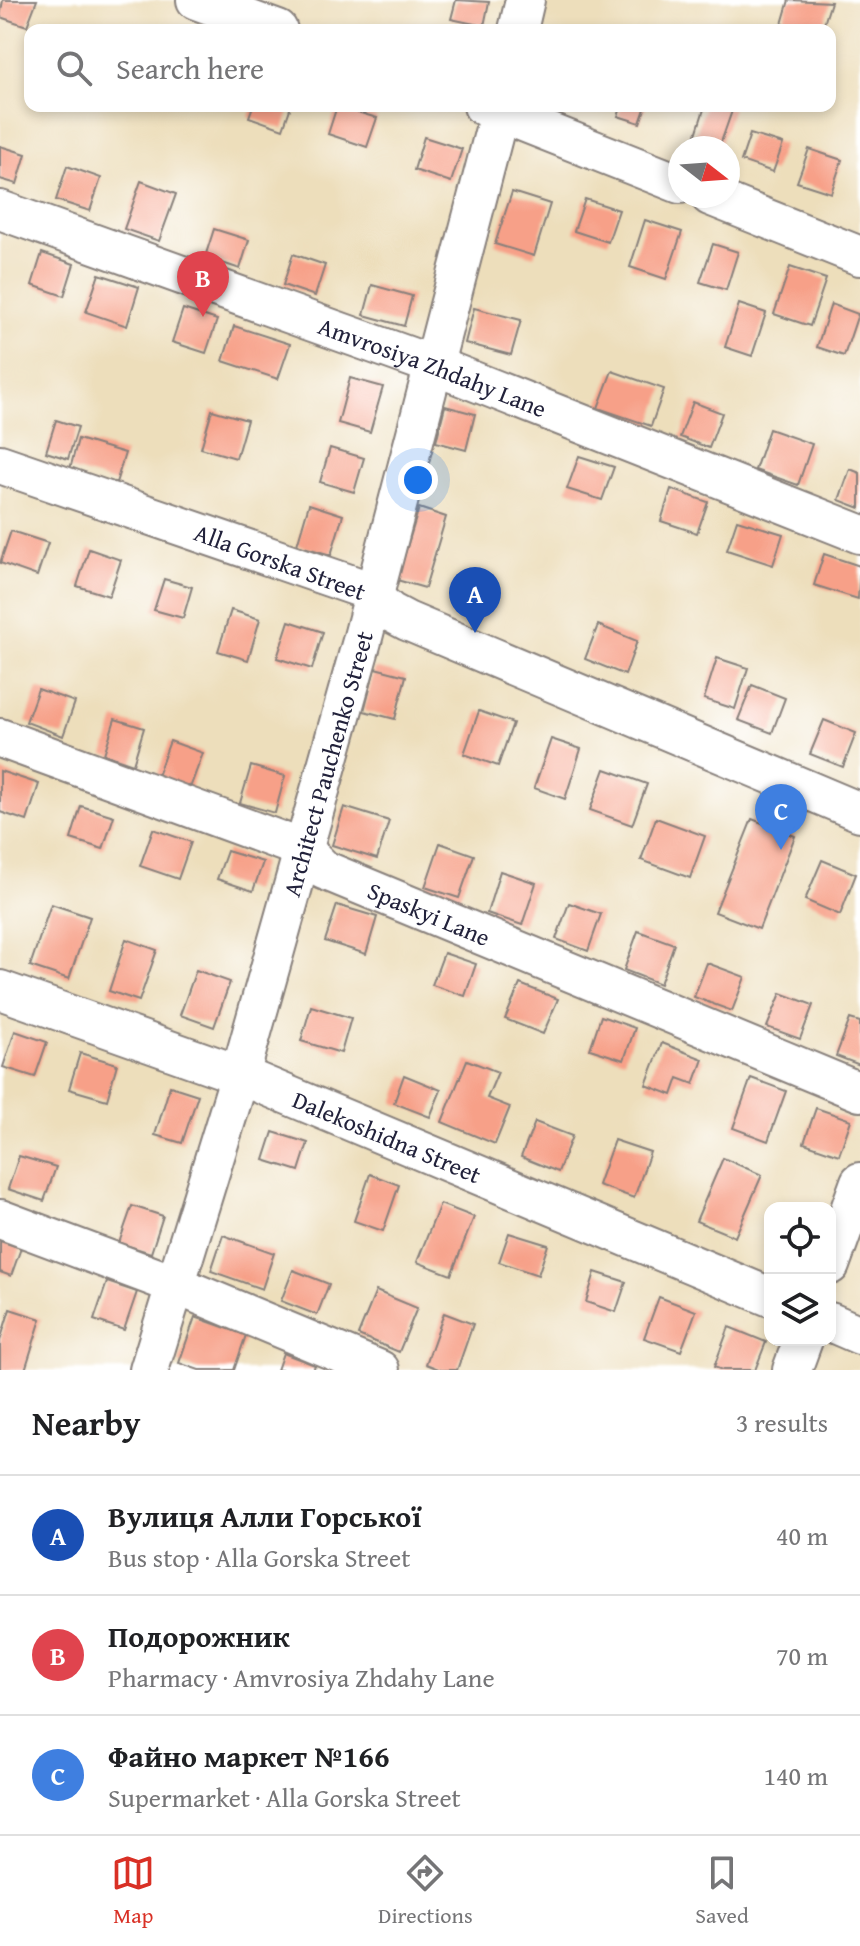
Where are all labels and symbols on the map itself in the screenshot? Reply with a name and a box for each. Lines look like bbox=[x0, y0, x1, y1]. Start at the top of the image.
north arrow bbox=[668, 136, 740, 208]
pin: B bbox=[177, 251, 229, 317]
street label: Amvrosiya Zhdahy Lane bbox=[314, 308, 552, 426]
your location bbox=[398, 460, 438, 500]
street label: Alla Gorska Street bbox=[189, 515, 371, 609]
pin: A bbox=[449, 567, 501, 633]
street label: Architect Pauchenko Street bbox=[273, 627, 382, 901]
pin: C bbox=[755, 784, 807, 850]
street label: Spaskyi Lane bbox=[362, 873, 495, 954]
street label: Dalekoshidna Street bbox=[287, 1082, 487, 1192]

